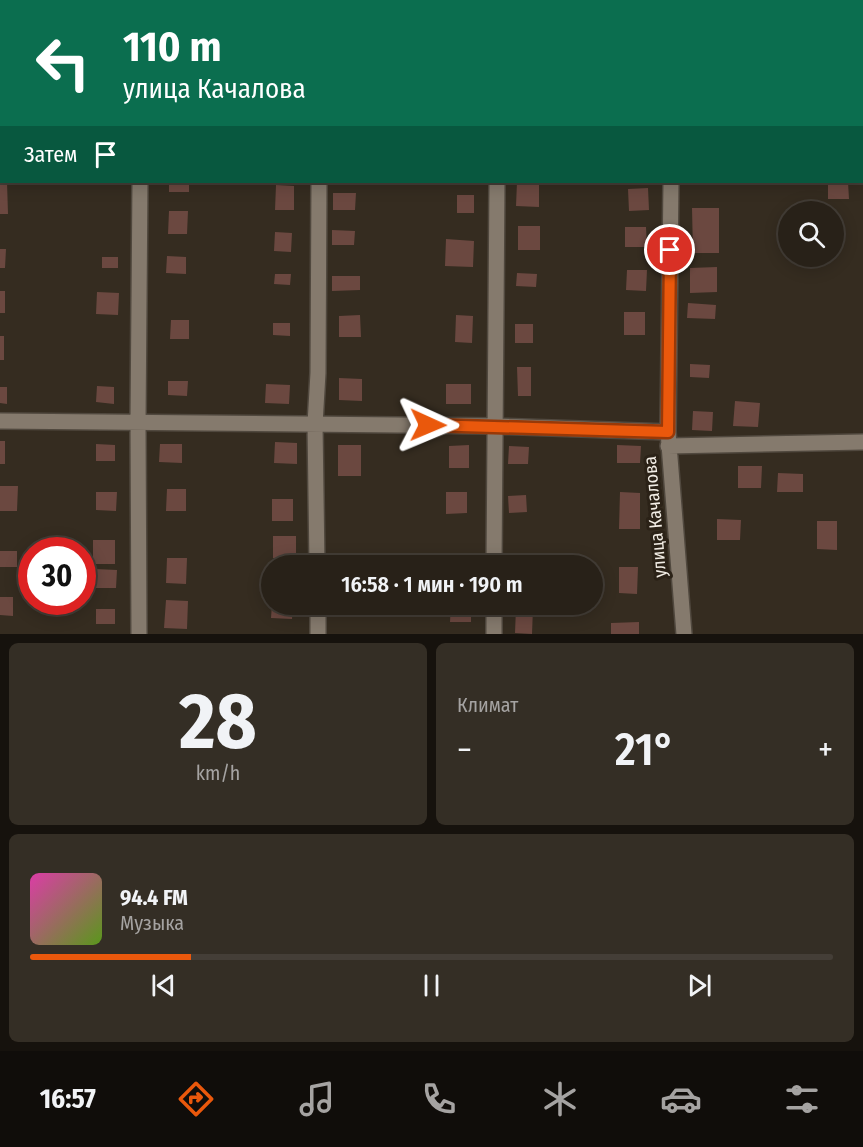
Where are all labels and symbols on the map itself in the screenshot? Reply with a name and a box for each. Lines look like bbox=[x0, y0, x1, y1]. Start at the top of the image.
pin bbox=[644, 224, 695, 275]
position arrow bbox=[396, 393, 460, 457]
street label: улица Качалова bbox=[639, 455, 671, 579]
speed limit sign: 30 bbox=[18, 537, 96, 615]

